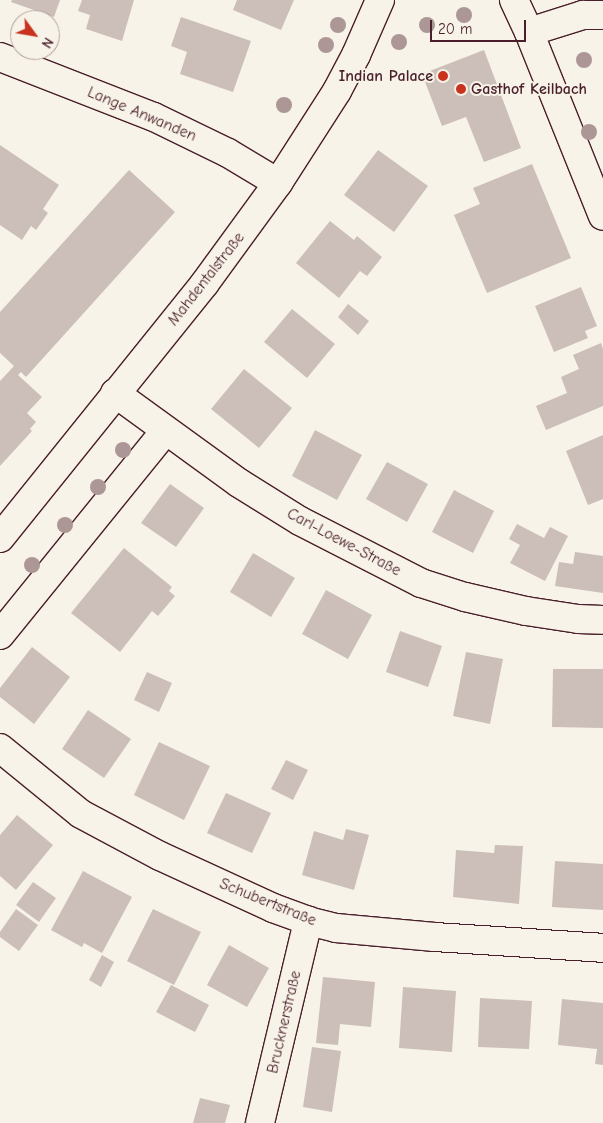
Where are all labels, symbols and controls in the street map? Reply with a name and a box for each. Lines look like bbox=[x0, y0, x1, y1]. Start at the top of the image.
north arrow bbox=[10, 10, 60, 60]
scale bar bbox=[433, 10, 529, 42]
text: 20 m bbox=[438, 20, 472, 38]
text: N bbox=[38, 34, 57, 51]
place label: Indian Palace bbox=[339, 66, 433, 86]
marker: Indian Palace bbox=[437, 70, 449, 82]
place label: Gasthof Keilbach bbox=[471, 79, 587, 99]
street label: Lange Anwanden bbox=[85, 82, 199, 146]
marker: Gasthof Keilbach bbox=[455, 83, 467, 95]
street label: Mahdentalstraße bbox=[164, 228, 248, 330]
street label: Carl-Loewe-Straße bbox=[284, 504, 404, 580]
street label: Schubertstraße bbox=[217, 874, 319, 930]
street label: Brucknerstraße bbox=[263, 969, 305, 1075]

